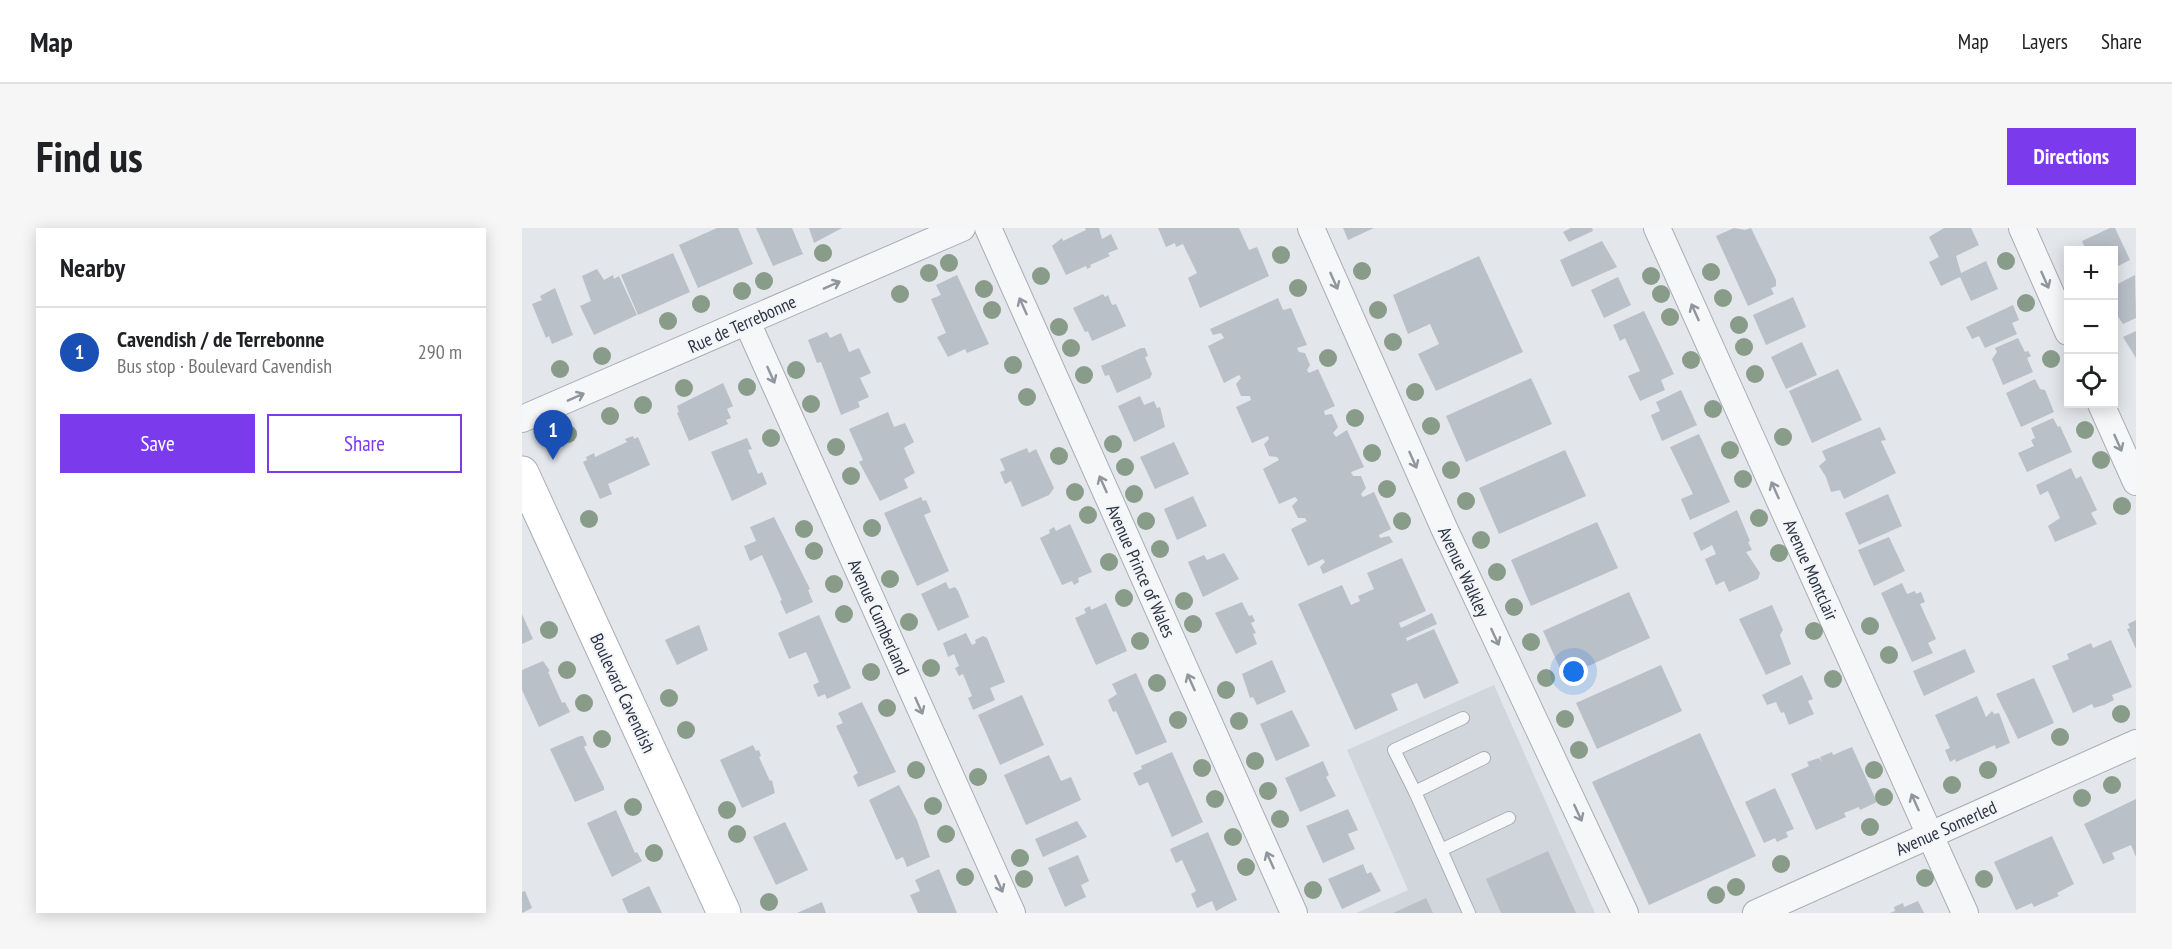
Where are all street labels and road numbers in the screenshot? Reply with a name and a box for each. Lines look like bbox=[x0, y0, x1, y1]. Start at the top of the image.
street label: Rue de Terrebonne bbox=[684, 290, 800, 358]
street label: Avenue Prince of Wales bbox=[1101, 501, 1181, 641]
street label: Avenue Montclair bbox=[1779, 516, 1843, 624]
street label: Avenue Walkley bbox=[1433, 523, 1495, 621]
street label: Avenue Cumberland bbox=[843, 556, 915, 678]
street label: Boulevard Cavendish bbox=[585, 630, 661, 756]
street label: Avenue Somerled bbox=[1892, 795, 2000, 861]

